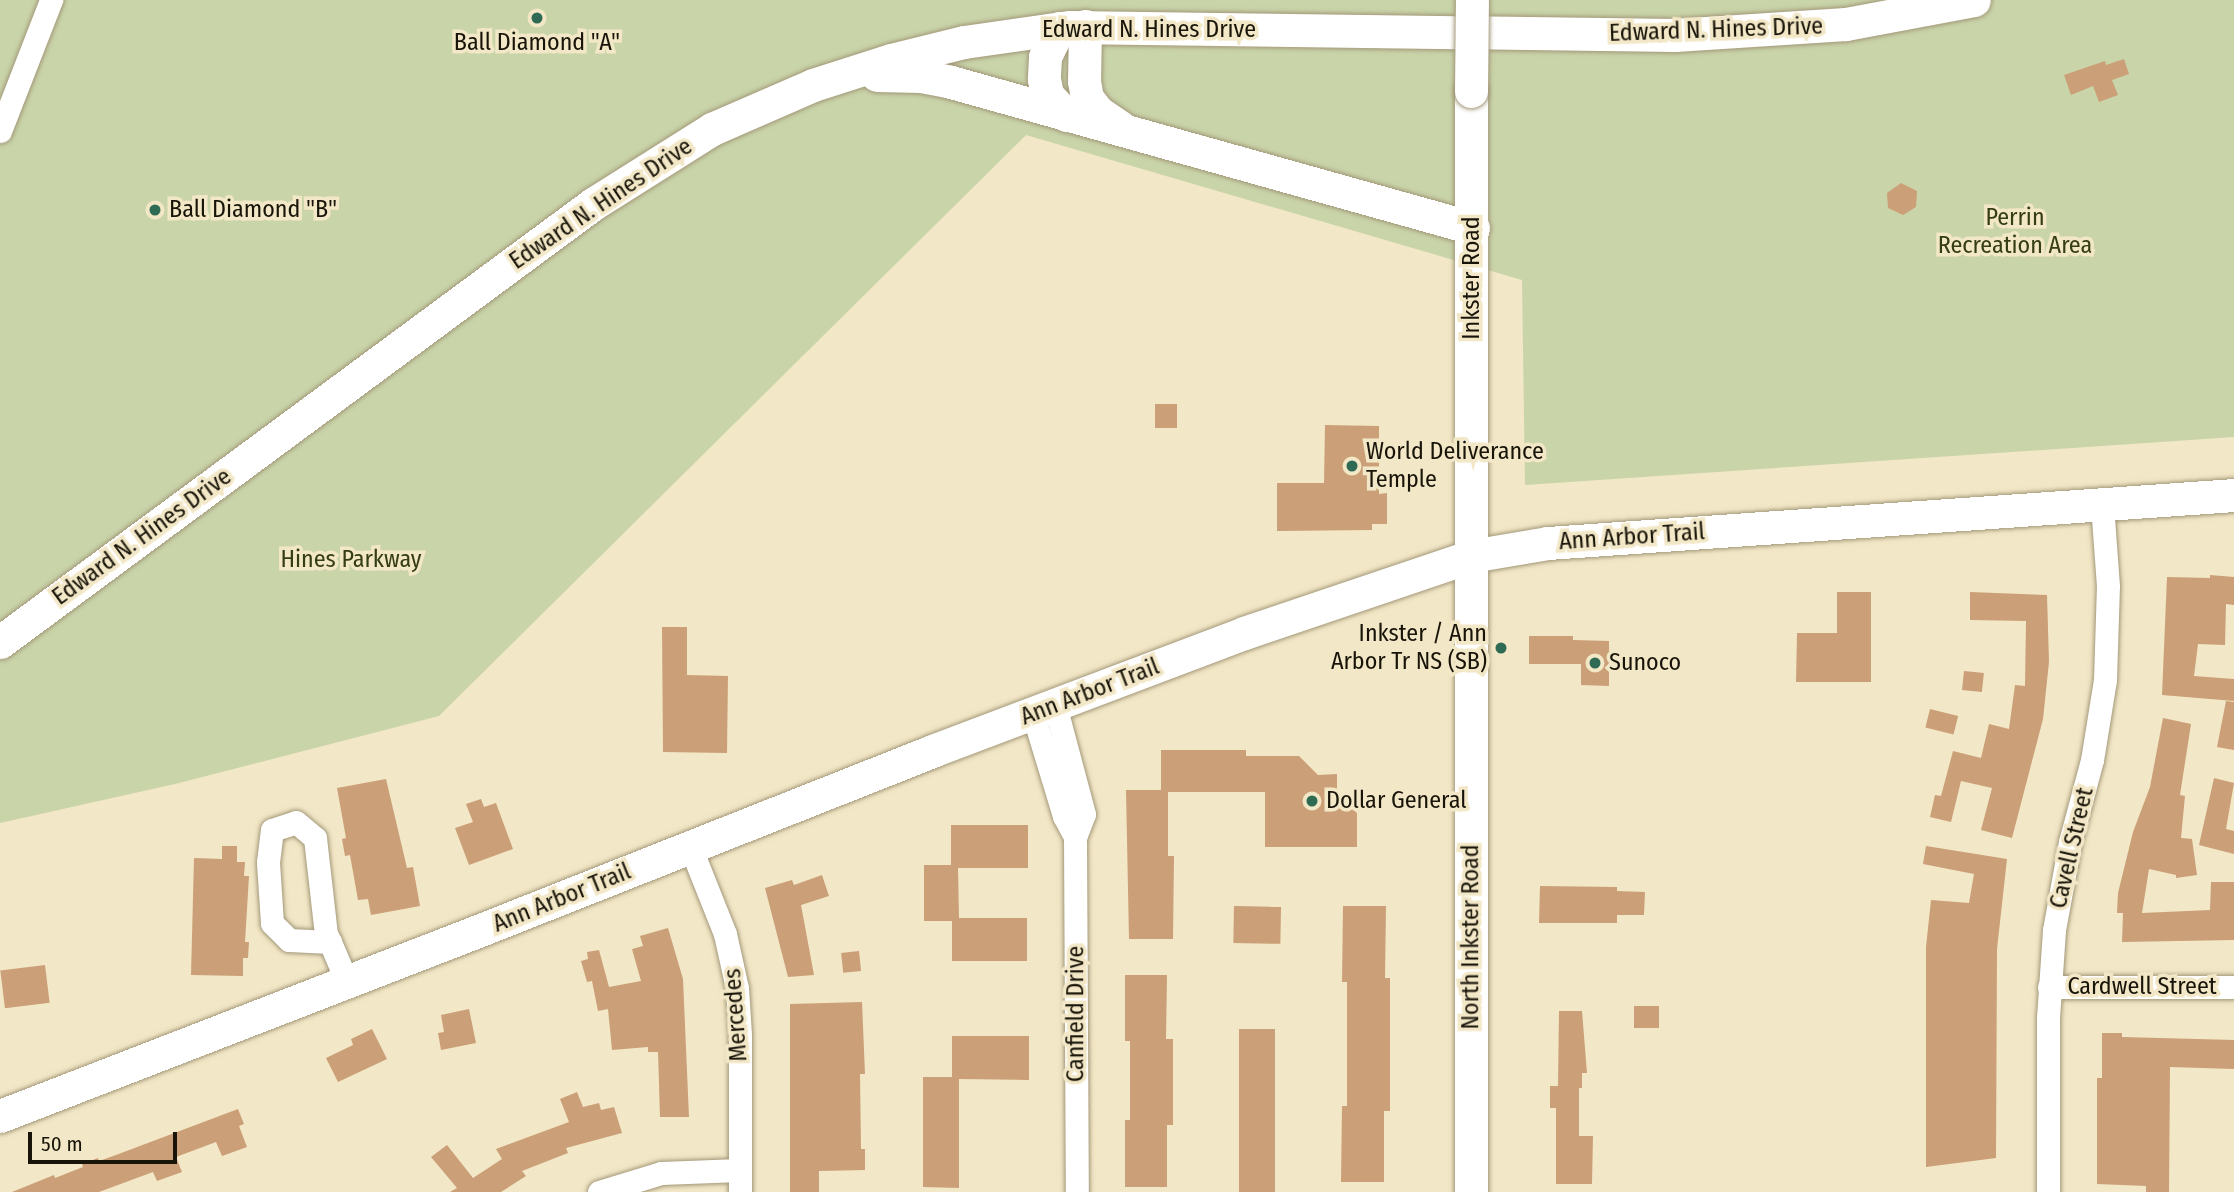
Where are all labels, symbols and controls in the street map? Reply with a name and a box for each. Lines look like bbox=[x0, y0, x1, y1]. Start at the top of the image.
marker: Ball Diamond "A" bbox=[529, 10, 545, 26]
street label: Edward N. Hines Drive bbox=[1609, 12, 1823, 48]
street label: Edward N. Hines Drive bbox=[1042, 16, 1256, 44]
place label: Ball Diamond "A" bbox=[454, 29, 620, 57]
street label: Edward N. Hines Drive bbox=[504, 132, 698, 276]
place label: Ball Diamond "B" bbox=[169, 196, 337, 224]
marker: Ball Diamond "B" bbox=[147, 202, 163, 218]
park label: Perrin Recreation Area bbox=[1938, 204, 2092, 260]
street label: Inkster Road bbox=[1458, 216, 1486, 340]
place label: World Deliverance Temple bbox=[1366, 438, 1544, 494]
marker: World Deliverance Temple bbox=[1344, 458, 1360, 474]
street label: Edward N. Hines Drive bbox=[47, 462, 237, 612]
street label: Ann Arbor Trail bbox=[1558, 518, 1706, 556]
park label: Hines Parkway bbox=[280, 546, 422, 574]
place label: Inkster / Ann Arbor Tr NS (SB) bbox=[1331, 620, 1487, 676]
marker: Inkster / Ann Arbor Tr NS (SB) bbox=[1493, 640, 1509, 656]
place label: Sunoco bbox=[1609, 649, 1681, 677]
street label: Ann Arbor Trail bbox=[1017, 652, 1163, 732]
marker: Sunoco bbox=[1587, 655, 1603, 671]
street label: Cavell Street bbox=[2044, 785, 2100, 911]
place label: Dollar General bbox=[1326, 787, 1466, 815]
marker: Dollar General bbox=[1304, 793, 1320, 809]
street label: North Inkster Road bbox=[1457, 844, 1485, 1030]
street label: Ann Arbor Trail bbox=[489, 857, 635, 939]
street label: Canfield Drive bbox=[1062, 946, 1090, 1082]
street label: Mercedes bbox=[718, 967, 754, 1063]
street label: Cardwell Street bbox=[2067, 973, 2217, 1001]
scale bar bbox=[32, 1118, 180, 1162]
text: 50 m bbox=[41, 1131, 83, 1157]

